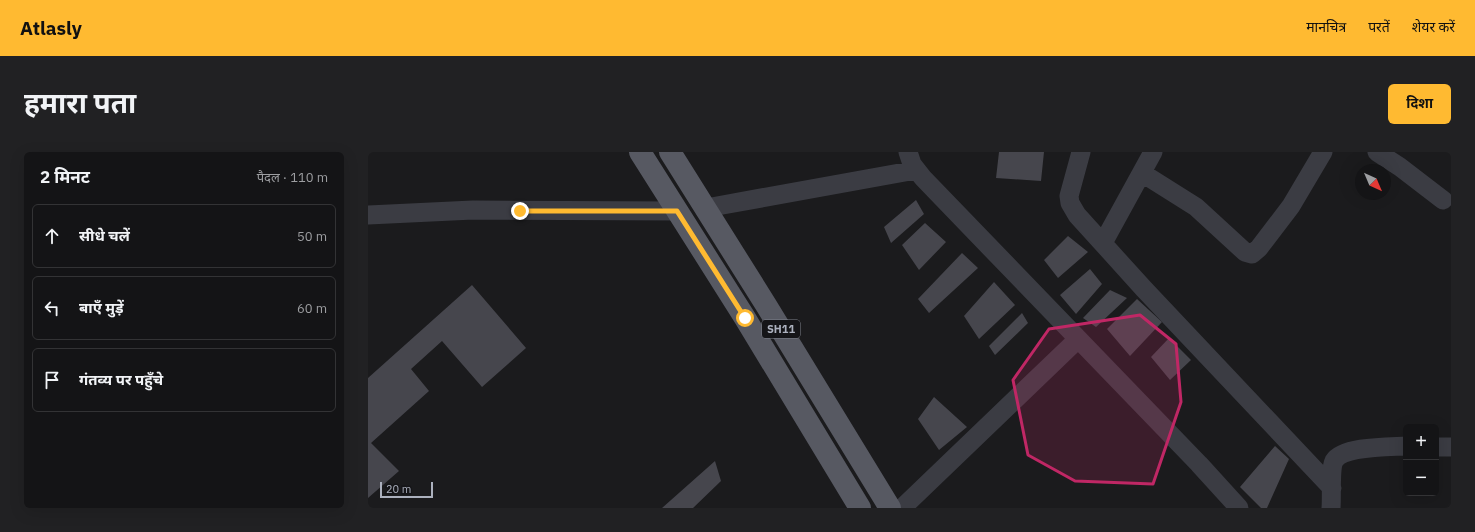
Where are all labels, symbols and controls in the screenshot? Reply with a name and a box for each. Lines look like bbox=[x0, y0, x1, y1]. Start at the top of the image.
text: Atlasly bbox=[20, 16, 82, 40]
text: मानचित्र bbox=[1306, 18, 1346, 36]
text: परतें bbox=[1368, 18, 1390, 36]
text: शेयर करें bbox=[1412, 18, 1455, 36]
text: हमारा पता bbox=[24, 84, 136, 121]
button: दिशा bbox=[1388, 84, 1451, 124]
north arrow bbox=[1355, 164, 1391, 200]
text: 2 मिनट bbox=[40, 166, 90, 188]
text: पैदल · 110 m bbox=[257, 169, 328, 186]
route end bbox=[511, 202, 529, 220]
icon: ahead bbox=[41, 225, 63, 247]
text: सीधे चलें bbox=[79, 226, 130, 245]
text: 50 m bbox=[297, 228, 327, 245]
icon: left bbox=[41, 297, 63, 319]
text: बाएँ मुड़ें bbox=[79, 298, 124, 317]
text: 60 m bbox=[297, 300, 327, 317]
route start bbox=[736, 309, 754, 327]
road number: SH11 bbox=[762, 320, 800, 338]
icon: arrive bbox=[41, 369, 63, 391]
text: गंतव्य पर पहुँचे bbox=[79, 370, 163, 389]
map controls bbox=[1403, 424, 1439, 496]
button: + bbox=[1403, 424, 1439, 460]
button: − bbox=[1403, 460, 1439, 496]
scale bar bbox=[380, 480, 433, 499]
text: 20 m bbox=[386, 482, 411, 496]

